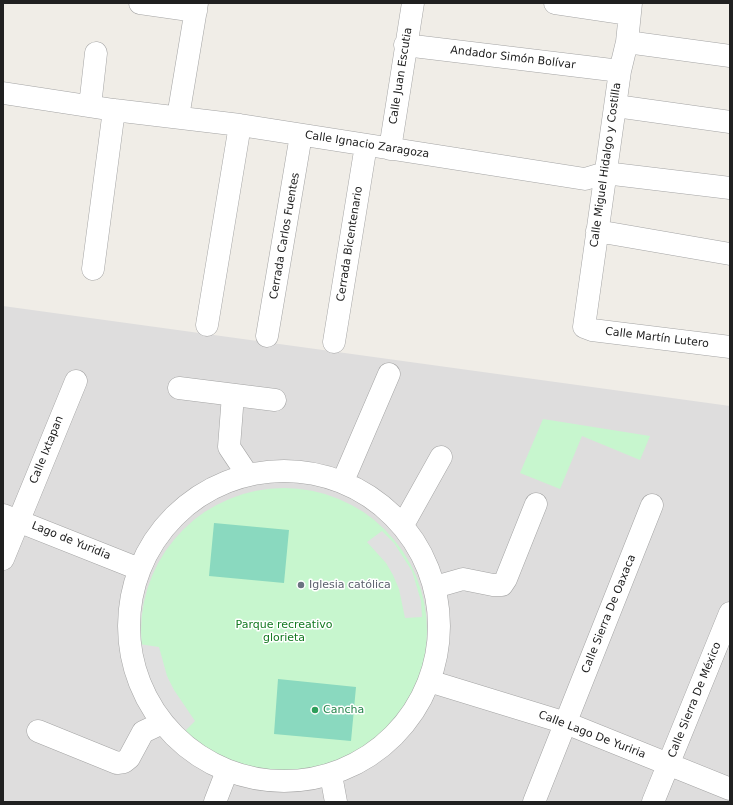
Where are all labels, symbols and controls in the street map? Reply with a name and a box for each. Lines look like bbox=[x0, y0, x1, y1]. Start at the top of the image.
street label: Calle Juan Escutia bbox=[387, 27, 415, 125]
street label: Andador Simón Bolívar bbox=[450, 44, 576, 72]
street label: Calle Miguel Hidalgo y Costilla bbox=[588, 82, 624, 248]
street label: Calle Ignacio Zaragoza bbox=[304, 129, 430, 161]
street label: Cerrada Carlos Fuentes bbox=[267, 172, 303, 300]
street label: Cerrada Bicentenario bbox=[334, 185, 366, 303]
street label: Calle Martín Lutero bbox=[604, 325, 710, 351]
street label: Calle Ixtapan bbox=[27, 414, 67, 486]
street label: Lago de Yuridia bbox=[30, 519, 112, 563]
street label: Calle Sierra De Oaxaca bbox=[579, 553, 639, 675]
place label: Iglesia católica bbox=[309, 578, 391, 592]
marker: Iglesia católica bbox=[296, 580, 306, 590]
park label: Parque recreativo glorieta bbox=[236, 618, 332, 644]
street label: Calle Sierra De México bbox=[666, 640, 724, 760]
place label: Cancha bbox=[323, 703, 364, 717]
marker: Cancha bbox=[310, 705, 320, 715]
street label: Calle Lago De Yuriria bbox=[536, 708, 648, 762]

